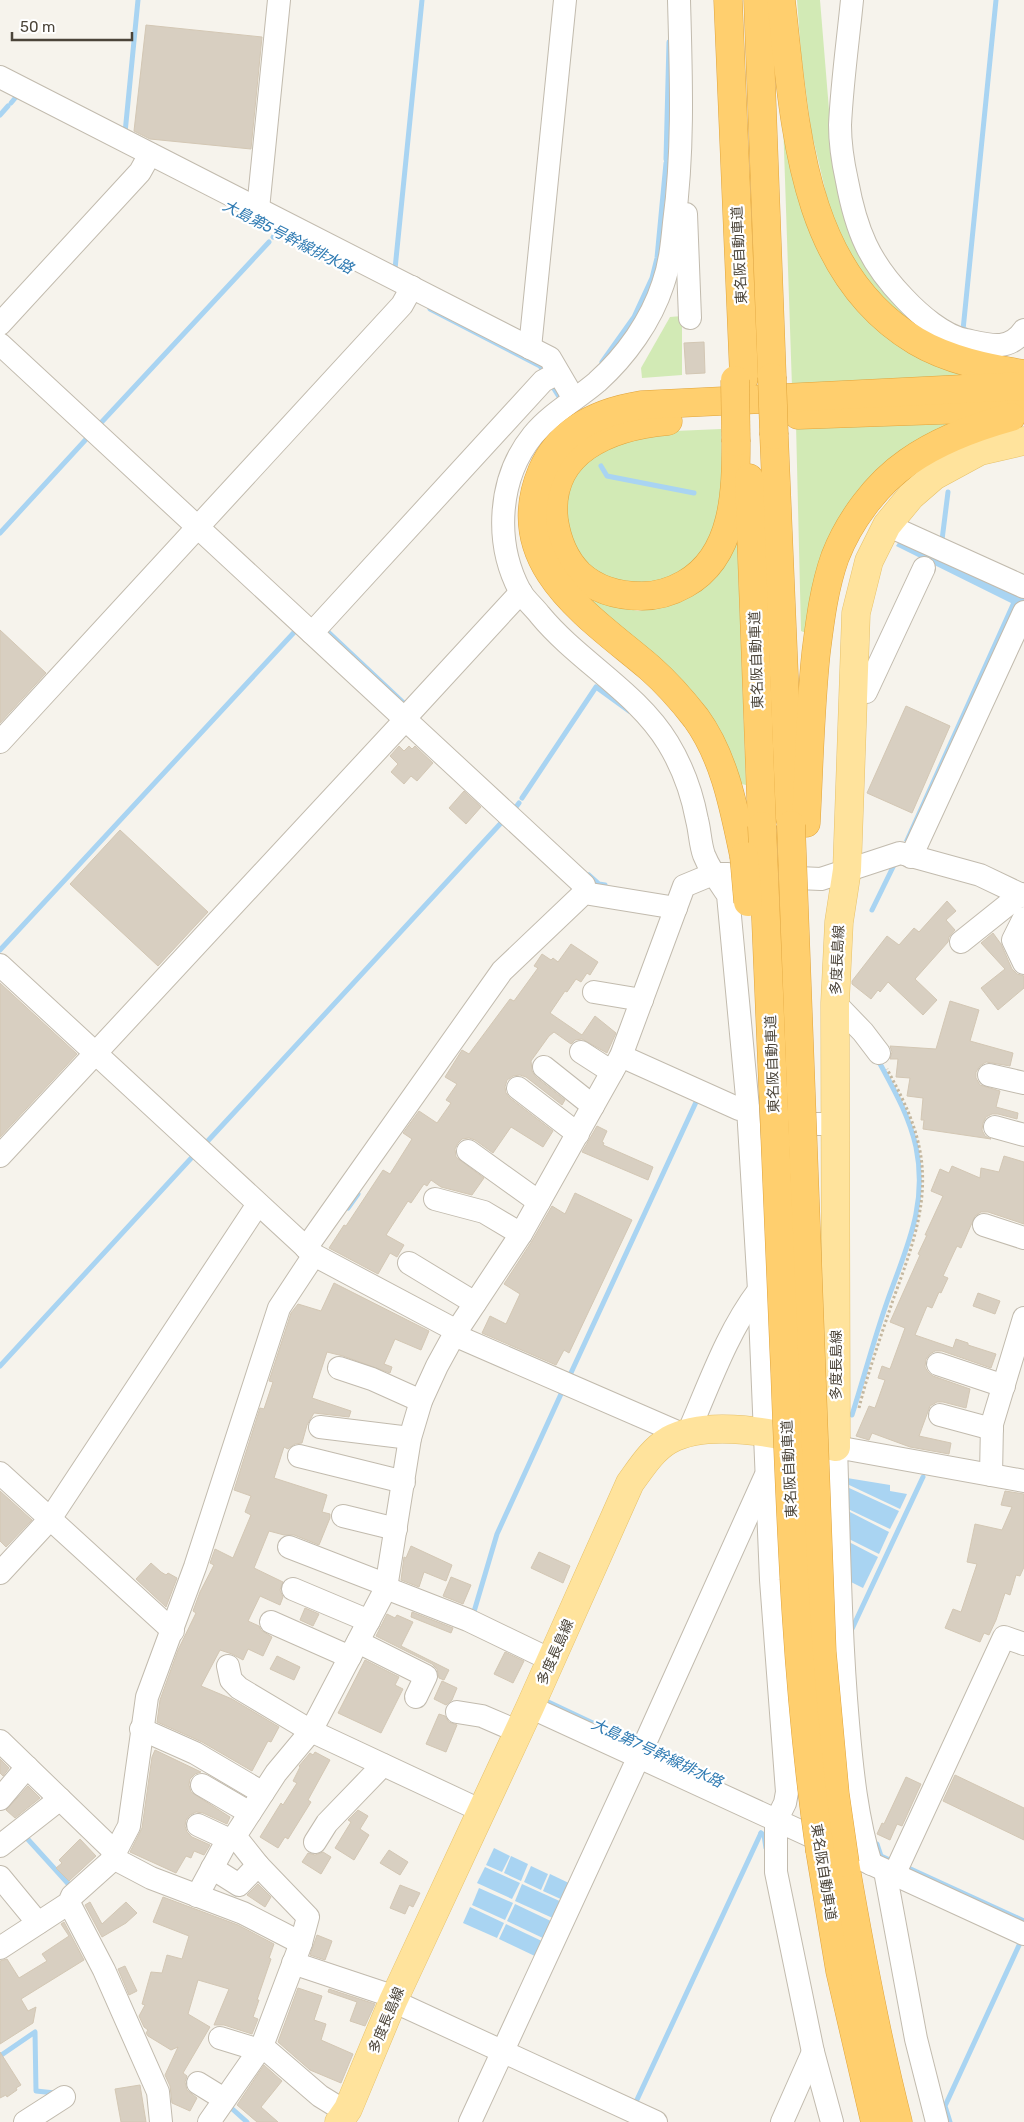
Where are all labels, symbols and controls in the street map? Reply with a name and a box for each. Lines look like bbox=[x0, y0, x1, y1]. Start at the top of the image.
scale bar bbox=[12, 10, 132, 42]
text: 50 m bbox=[20, 18, 55, 36]
water label: 大島第5号幹線排水路 bbox=[220, 196, 358, 279]
street label: 東名阪自動車道 bbox=[728, 206, 751, 304]
street label: 東名阪自動車道 bbox=[746, 611, 767, 709]
street label: 多度長島線 bbox=[827, 925, 848, 995]
street label: 東名阪自動車道 bbox=[762, 1015, 783, 1113]
street label: 多度長島線 bbox=[828, 1330, 845, 1400]
street label: 東名阪自動車道 bbox=[778, 1420, 801, 1518]
street label: 多度長島線 bbox=[533, 1617, 577, 1688]
water label: 大島第7号幹線排水路 bbox=[589, 1715, 727, 1792]
street label: 東名阪自動車道 bbox=[807, 1822, 840, 1922]
street label: 多度長島線 bbox=[365, 1985, 408, 2056]

